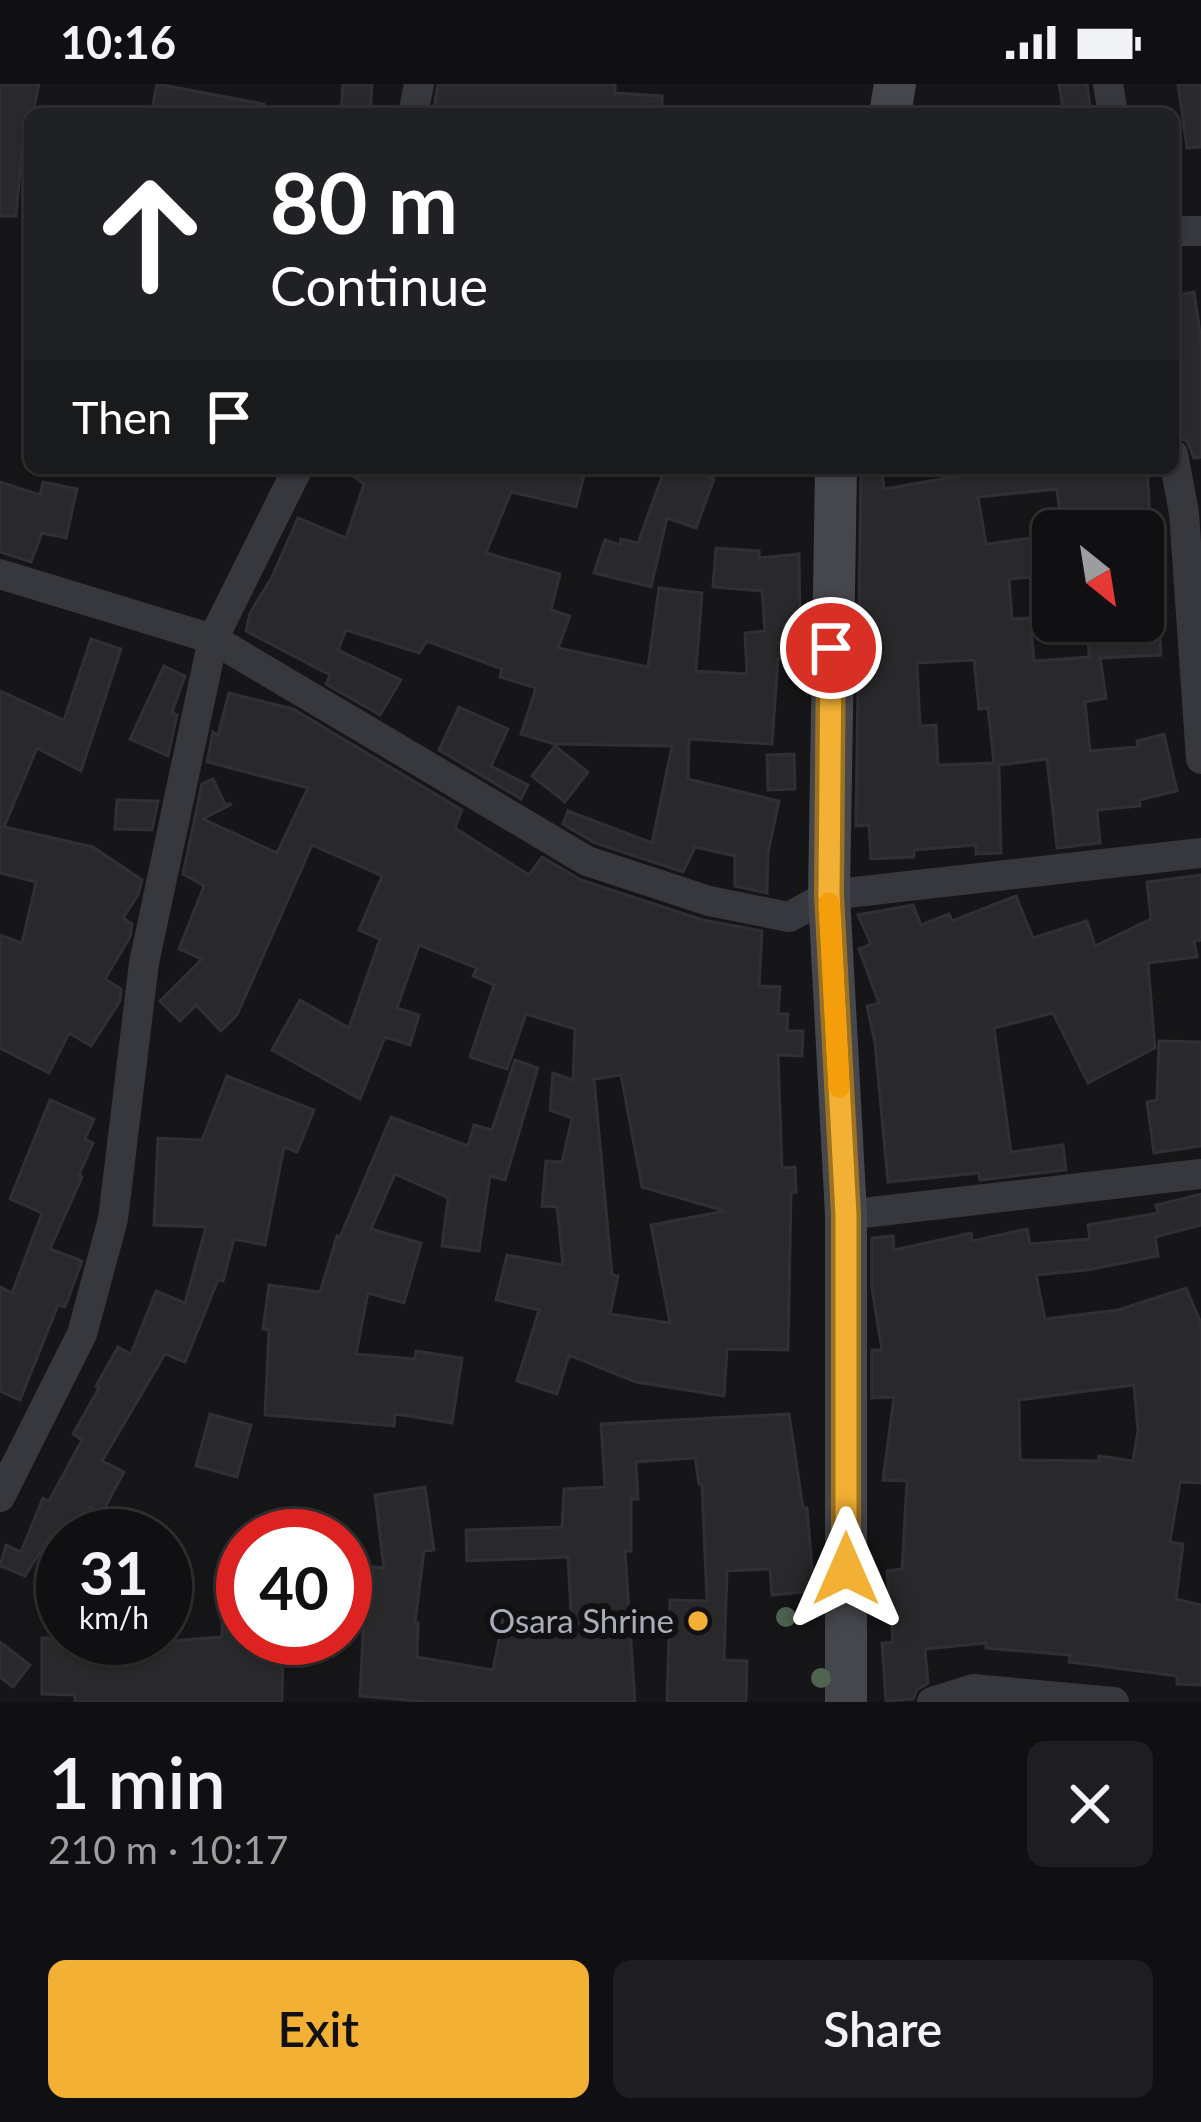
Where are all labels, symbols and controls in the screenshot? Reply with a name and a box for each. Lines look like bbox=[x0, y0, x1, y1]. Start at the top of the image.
text: 10:16 bbox=[60, 15, 176, 69]
text: 80 m bbox=[270, 151, 458, 252]
icon: ahead bbox=[72, 156, 228, 312]
text: Continue bbox=[270, 253, 488, 318]
icon: arrive bbox=[196, 384, 262, 450]
text: Then bbox=[72, 390, 172, 444]
north arrow bbox=[1032, 510, 1164, 642]
map controls bbox=[1032, 510, 1164, 642]
pin bbox=[780, 597, 882, 699]
icon: arrive bbox=[798, 615, 864, 681]
position arrow bbox=[783, 1506, 909, 1632]
speed limit sign: 40 bbox=[216, 1509, 372, 1665]
text: 31 bbox=[79, 1536, 149, 1608]
text: km/h bbox=[79, 1599, 149, 1635]
place label: Osara Shrine bbox=[489, 1600, 674, 1640]
marker: Osara Shrine bbox=[685, 1608, 711, 1634]
text: 1 min bbox=[48, 1738, 226, 1824]
button: close bbox=[1027, 1741, 1153, 1867]
text: 210 m · 10:17 bbox=[48, 1826, 288, 1872]
button: Exit bbox=[48, 1960, 589, 2098]
button: Share bbox=[613, 1960, 1153, 2098]

